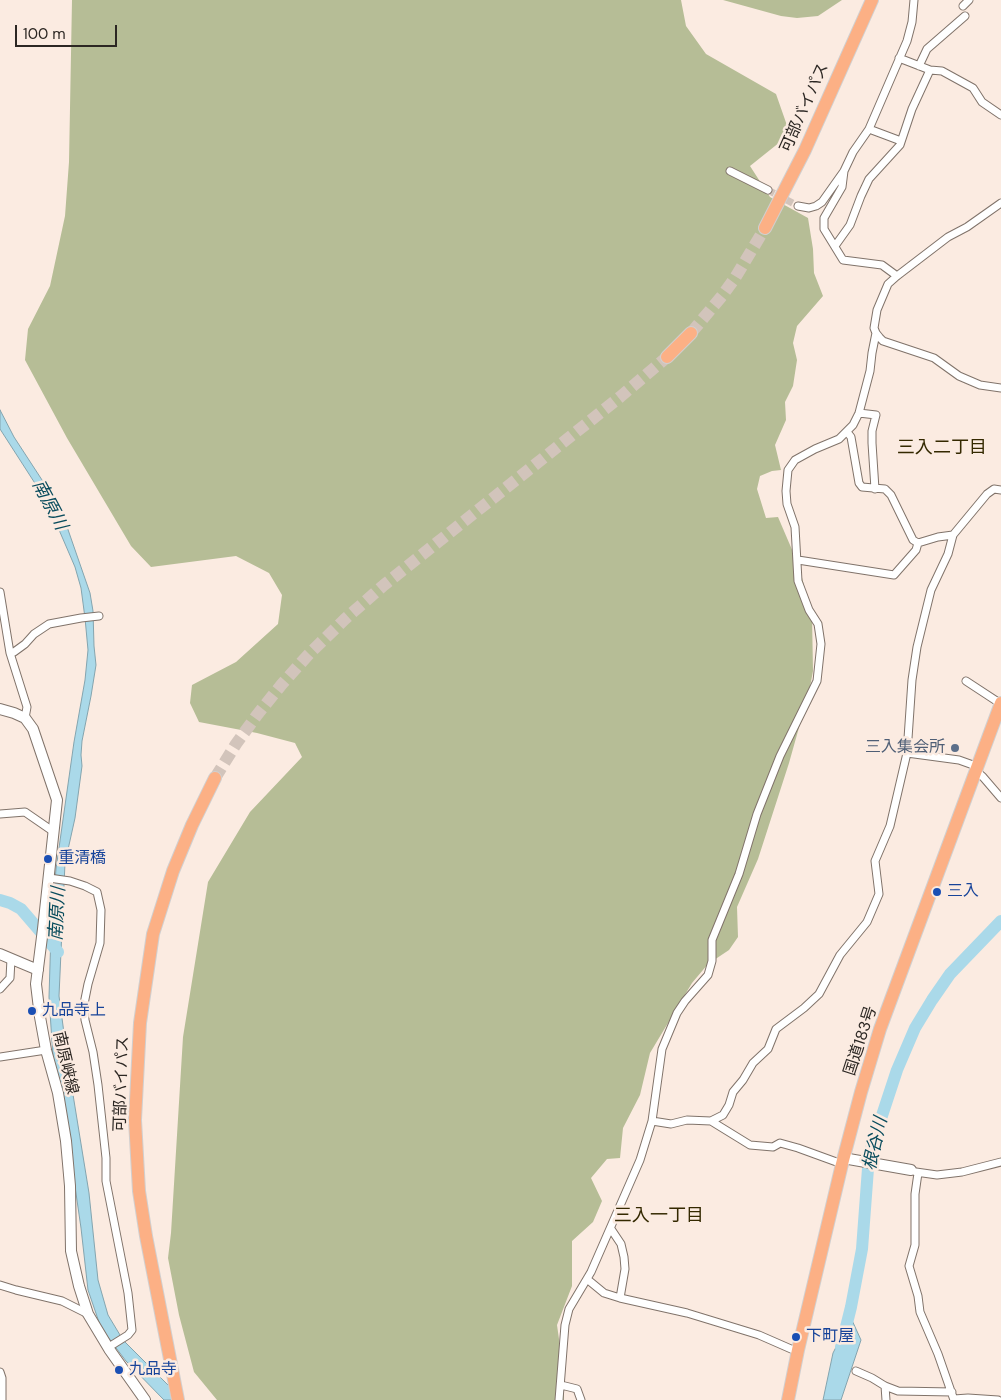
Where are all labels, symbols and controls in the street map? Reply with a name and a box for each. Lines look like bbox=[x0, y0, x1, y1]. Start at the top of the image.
scale bar bbox=[18, 15, 120, 47]
text: 100 m bbox=[23, 24, 66, 44]
street label: 可部バイパス bbox=[777, 60, 833, 156]
district label: 三入二丁目 bbox=[897, 437, 987, 459]
water label: 南原川 bbox=[27, 476, 71, 534]
place label: 三入集会所 bbox=[865, 738, 945, 758]
marker: 三入集会所 bbox=[949, 742, 961, 754]
place label: 重清橋 bbox=[58, 849, 106, 869]
marker: 重清橋 bbox=[42, 853, 54, 865]
place label: 三入 bbox=[947, 882, 979, 902]
water label: 南原川 bbox=[46, 886, 70, 942]
marker: 三入 bbox=[931, 886, 943, 898]
place label: 九品寺上 bbox=[42, 1001, 106, 1021]
street label: 国道183号 bbox=[841, 1004, 881, 1078]
marker: 九品寺上 bbox=[26, 1005, 38, 1017]
street label: 南原峡線 bbox=[48, 1030, 82, 1096]
street label: 可部バイパス bbox=[111, 1036, 133, 1132]
water label: 根谷川 bbox=[859, 1115, 893, 1173]
district label: 三入一丁目 bbox=[614, 1205, 704, 1227]
place label: 下町屋 bbox=[806, 1327, 854, 1347]
marker: 下町屋 bbox=[790, 1331, 802, 1343]
place label: 九品寺 bbox=[129, 1360, 177, 1380]
marker: 九品寺 bbox=[113, 1364, 125, 1376]

